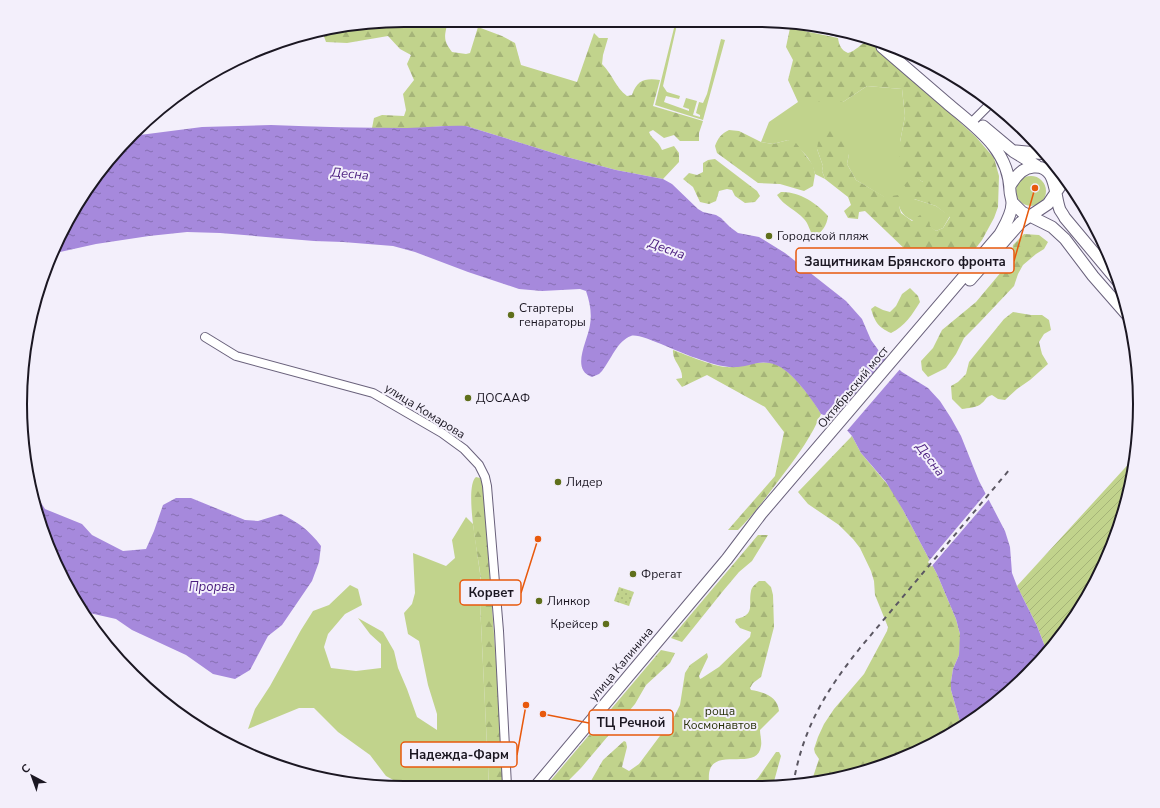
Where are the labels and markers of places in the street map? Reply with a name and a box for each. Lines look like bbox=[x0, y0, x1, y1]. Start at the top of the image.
place label: Городской пляж bbox=[777, 228, 869, 244]
marker: Городской пляж bbox=[764, 231, 774, 241]
callout: Защитникам Брянского фронта bbox=[796, 248, 1014, 273]
place label: Стартеры генараторы bbox=[519, 300, 586, 330]
marker: Стартеры генараторы bbox=[506, 310, 516, 320]
place label: ДОСААФ bbox=[476, 390, 530, 406]
marker: ДОСААФ bbox=[463, 393, 473, 403]
place label: Лидер bbox=[566, 474, 603, 490]
marker: Лидер bbox=[553, 477, 563, 487]
place label: Фрегат bbox=[641, 566, 682, 582]
marker: Фрегат bbox=[628, 569, 638, 579]
callout: Корвет bbox=[460, 580, 521, 605]
place label: Линкор bbox=[547, 593, 590, 609]
marker: Линкор bbox=[534, 596, 544, 606]
place label: Крейсер bbox=[550, 616, 598, 632]
marker: Крейсер bbox=[601, 619, 611, 629]
callout: ТЦ Речной bbox=[589, 710, 673, 735]
callout: Надежда-Фарм bbox=[401, 742, 517, 767]

